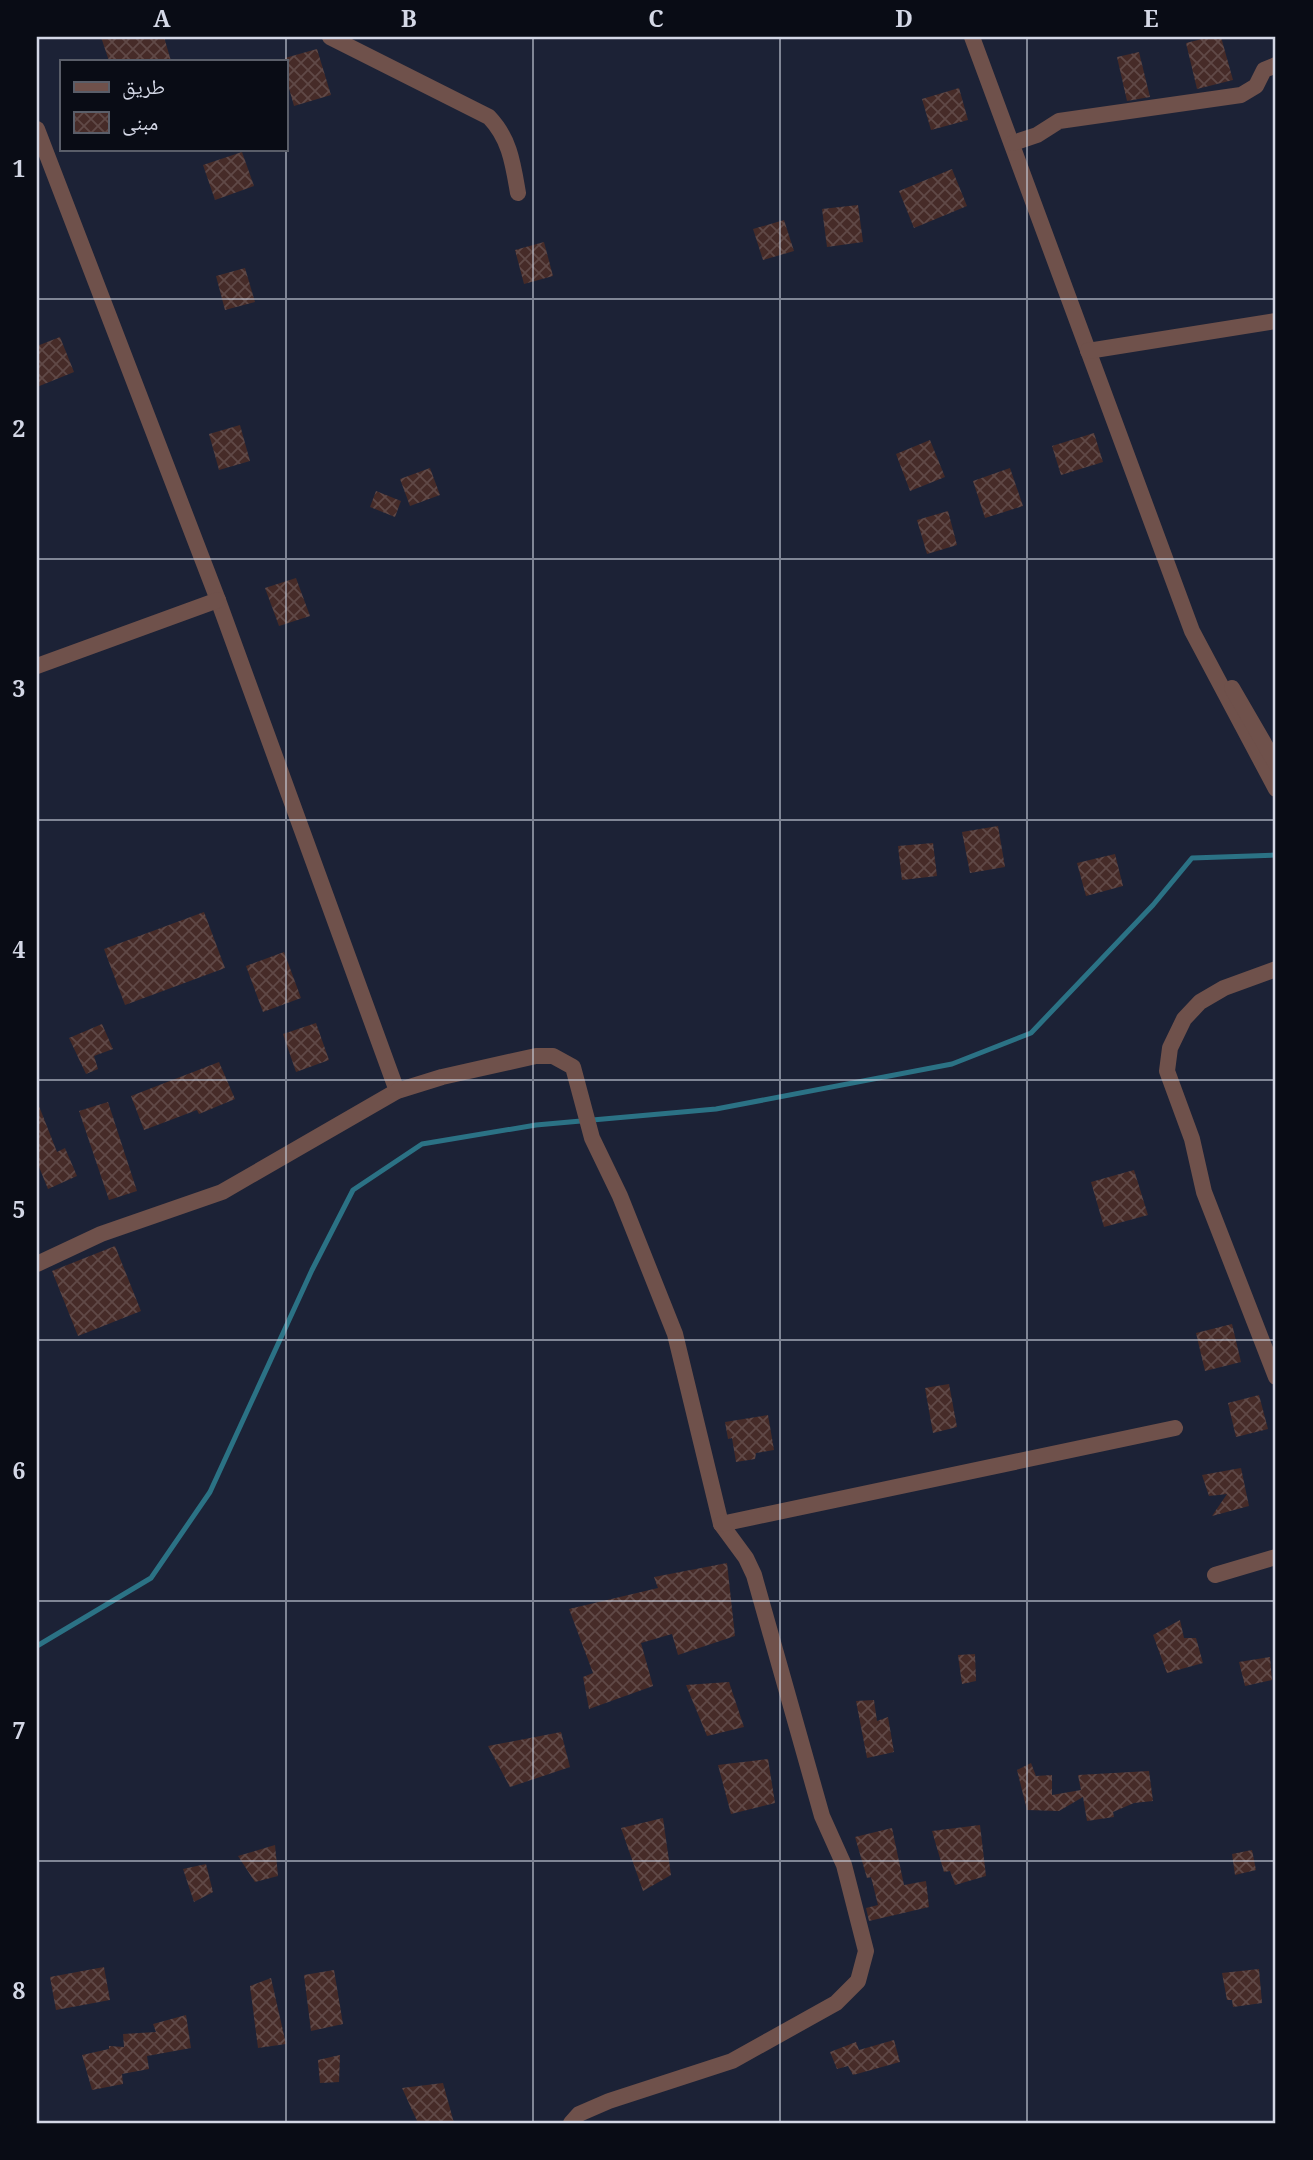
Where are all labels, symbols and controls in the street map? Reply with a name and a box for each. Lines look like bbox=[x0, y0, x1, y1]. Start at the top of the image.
text: A bbox=[153, 2, 171, 42]
text: B bbox=[401, 2, 417, 42]
text: C bbox=[648, 2, 664, 42]
text: D bbox=[895, 2, 913, 42]
text: E bbox=[1143, 2, 1159, 42]
legend bbox=[60, 60, 287, 150]
text: طريق bbox=[122, 72, 165, 107]
text: مبنى bbox=[122, 108, 158, 143]
text: 1 bbox=[13, 152, 25, 192]
text: 2 bbox=[13, 412, 25, 452]
text: 3 bbox=[13, 672, 25, 712]
text: 4 bbox=[13, 933, 26, 973]
text: 5 bbox=[13, 1193, 25, 1233]
text: 6 bbox=[13, 1454, 26, 1494]
text: 7 bbox=[13, 1714, 26, 1754]
text: 8 bbox=[13, 1974, 26, 2014]

